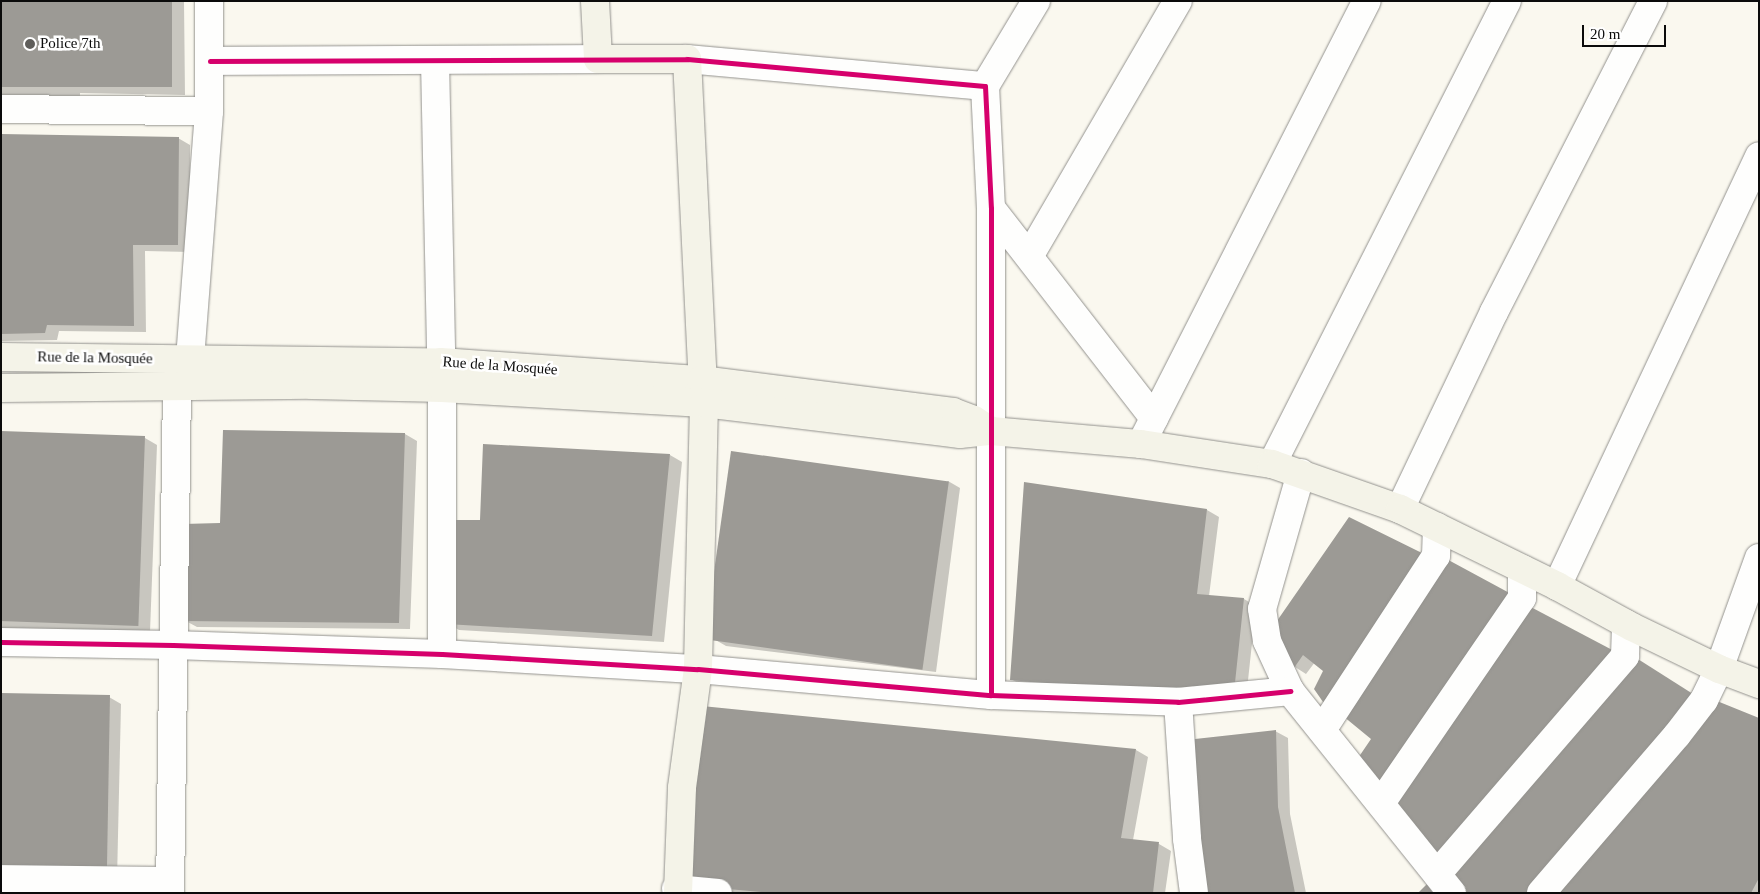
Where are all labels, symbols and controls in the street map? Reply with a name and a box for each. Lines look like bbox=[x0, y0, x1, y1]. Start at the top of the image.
scale bar bbox=[1585, 15, 1669, 47]
text: 20 m bbox=[1590, 26, 1620, 42]
place label: Police 7th bbox=[40, 35, 107, 53]
marker: Police 7th bbox=[24, 38, 36, 50]
street label: Rue de la Mosquée bbox=[31, 348, 159, 368]
street label: Rue de la Mosquée bbox=[436, 353, 564, 379]

